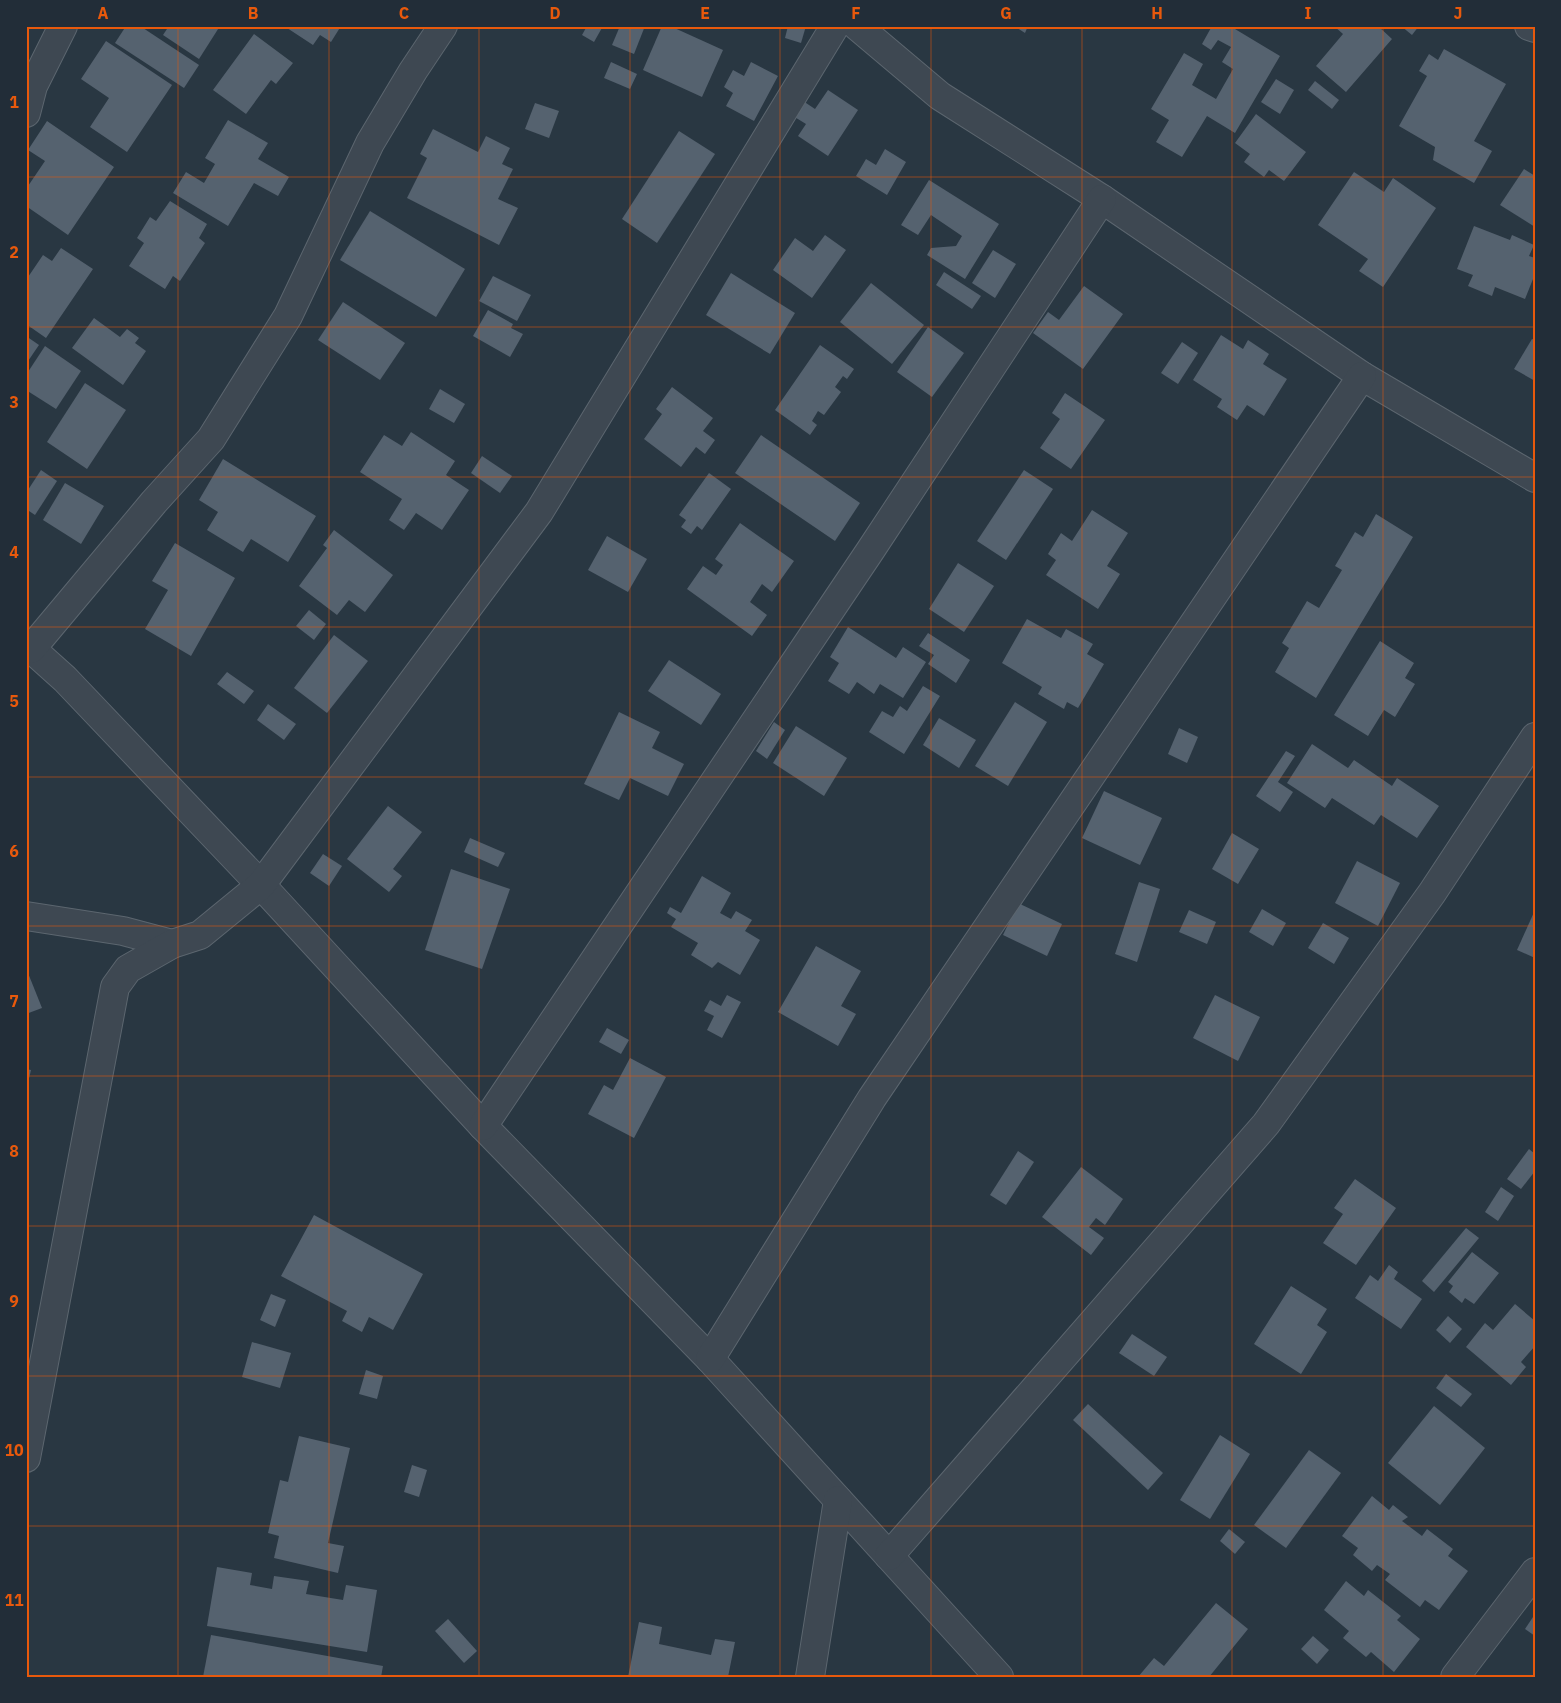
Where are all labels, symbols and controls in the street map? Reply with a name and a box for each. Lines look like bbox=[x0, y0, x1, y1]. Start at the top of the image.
text: A bbox=[98, 3, 109, 23]
text: B bbox=[248, 3, 259, 23]
text: C bbox=[399, 3, 409, 23]
text: D bbox=[549, 3, 561, 23]
text: E bbox=[700, 3, 710, 23]
text: F bbox=[851, 3, 861, 23]
text: G bbox=[1000, 3, 1012, 23]
text: H bbox=[1151, 3, 1163, 23]
text: I bbox=[1305, 3, 1312, 23]
text: J bbox=[1454, 3, 1462, 23]
text: 1 bbox=[9, 92, 19, 112]
text: 2 bbox=[9, 242, 19, 262]
text: 3 bbox=[9, 392, 19, 412]
text: 4 bbox=[9, 542, 19, 562]
text: 5 bbox=[9, 691, 19, 711]
text: 6 bbox=[9, 841, 19, 861]
text: 7 bbox=[9, 991, 19, 1011]
text: 8 bbox=[9, 1141, 19, 1161]
text: 9 bbox=[9, 1291, 19, 1311]
text: 10 bbox=[4, 1440, 24, 1460]
text: 11 bbox=[4, 1590, 24, 1610]

